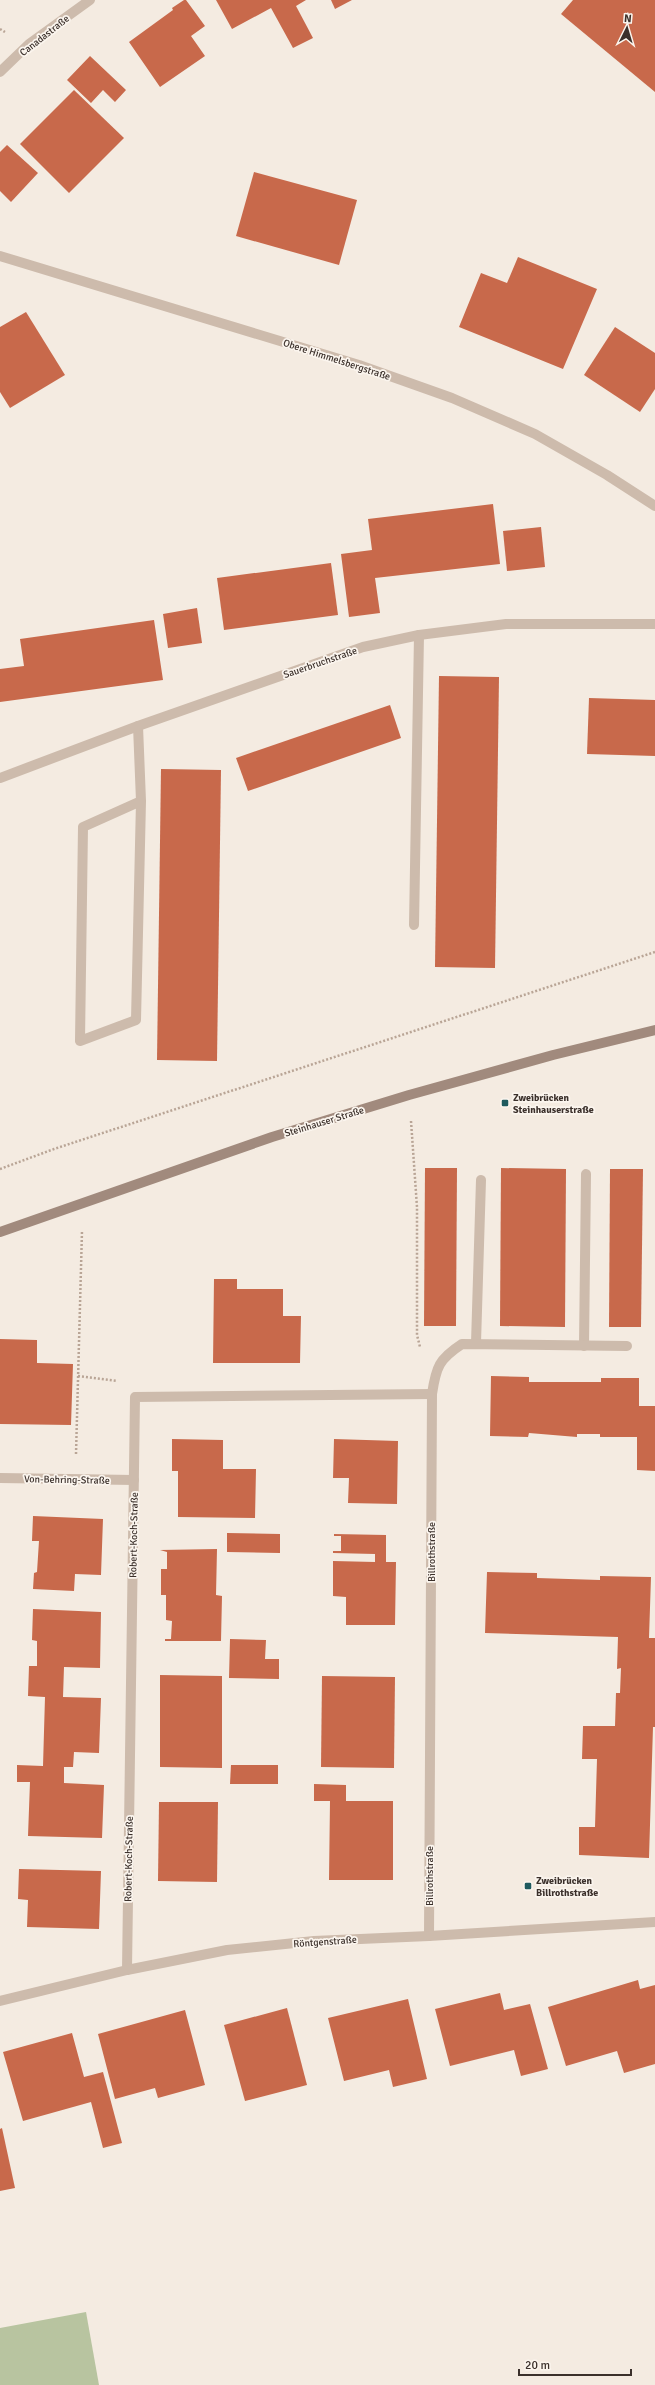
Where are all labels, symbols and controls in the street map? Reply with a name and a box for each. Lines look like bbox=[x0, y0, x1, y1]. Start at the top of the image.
north arrow bbox=[607, 8, 647, 48]
text: N bbox=[623, 12, 632, 25]
street label: Canadastraße bbox=[17, 13, 72, 59]
street label: Obere Himmelsbergstraße bbox=[281, 337, 392, 383]
street label: Sauerbruchstraße bbox=[282, 645, 359, 681]
place label: Zweibrücken Steinhauserstraße bbox=[513, 1092, 594, 1116]
marker: Zweibrücken Steinhauserstraße bbox=[500, 1098, 510, 1108]
street label: Steinhauser Straße bbox=[283, 1104, 365, 1140]
street label: Von-Behring-Straße bbox=[24, 1473, 110, 1487]
street label: Robert-Koch-Straße bbox=[127, 1492, 141, 1578]
street label: Billrothstraße bbox=[426, 1522, 438, 1582]
street label: Robert-Koch-Straße bbox=[122, 1816, 136, 1902]
street label: Billrothstraße bbox=[424, 1846, 436, 1906]
place label: Zweibrücken Billrothstraße bbox=[536, 1875, 598, 1899]
marker: Zweibrücken Billrothstraße bbox=[523, 1881, 533, 1891]
street label: Röntgenstraße bbox=[293, 1934, 357, 1950]
scale bar bbox=[519, 2351, 631, 2377]
text: 20 m bbox=[525, 2358, 550, 2373]

